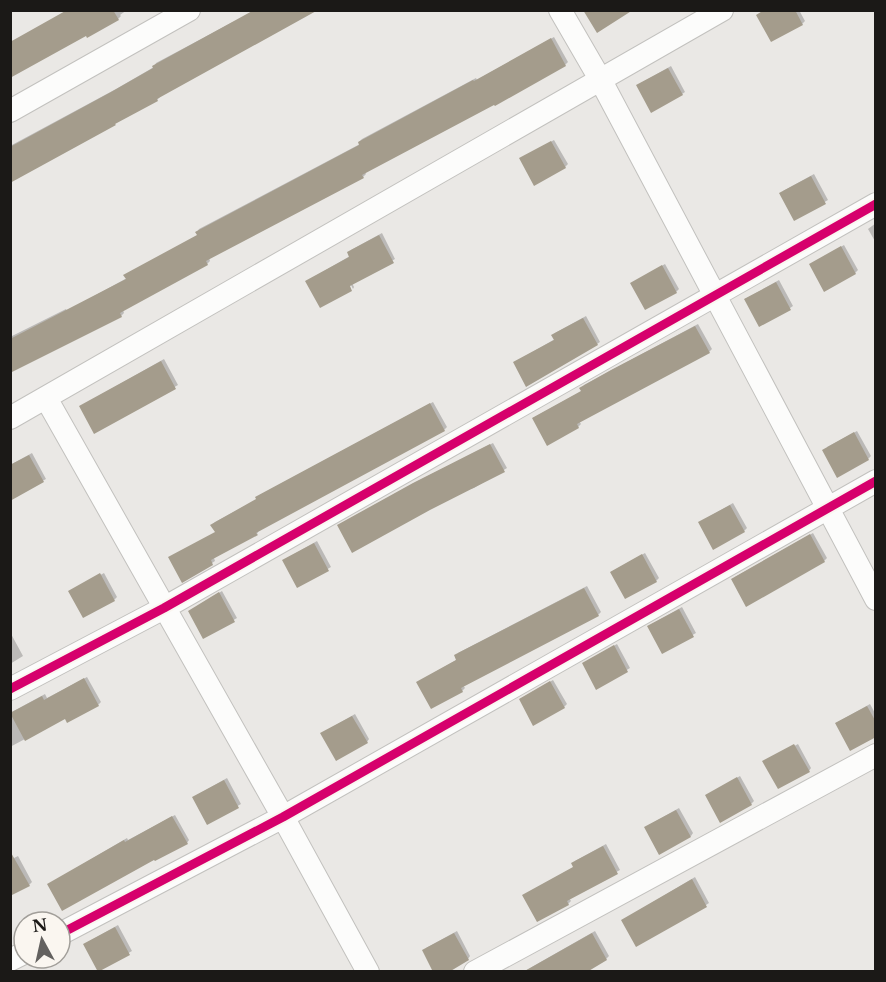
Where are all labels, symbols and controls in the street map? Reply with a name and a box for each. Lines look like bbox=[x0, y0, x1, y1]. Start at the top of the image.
north arrow bbox=[12, 910, 72, 970]
text: N bbox=[31, 914, 49, 936]

